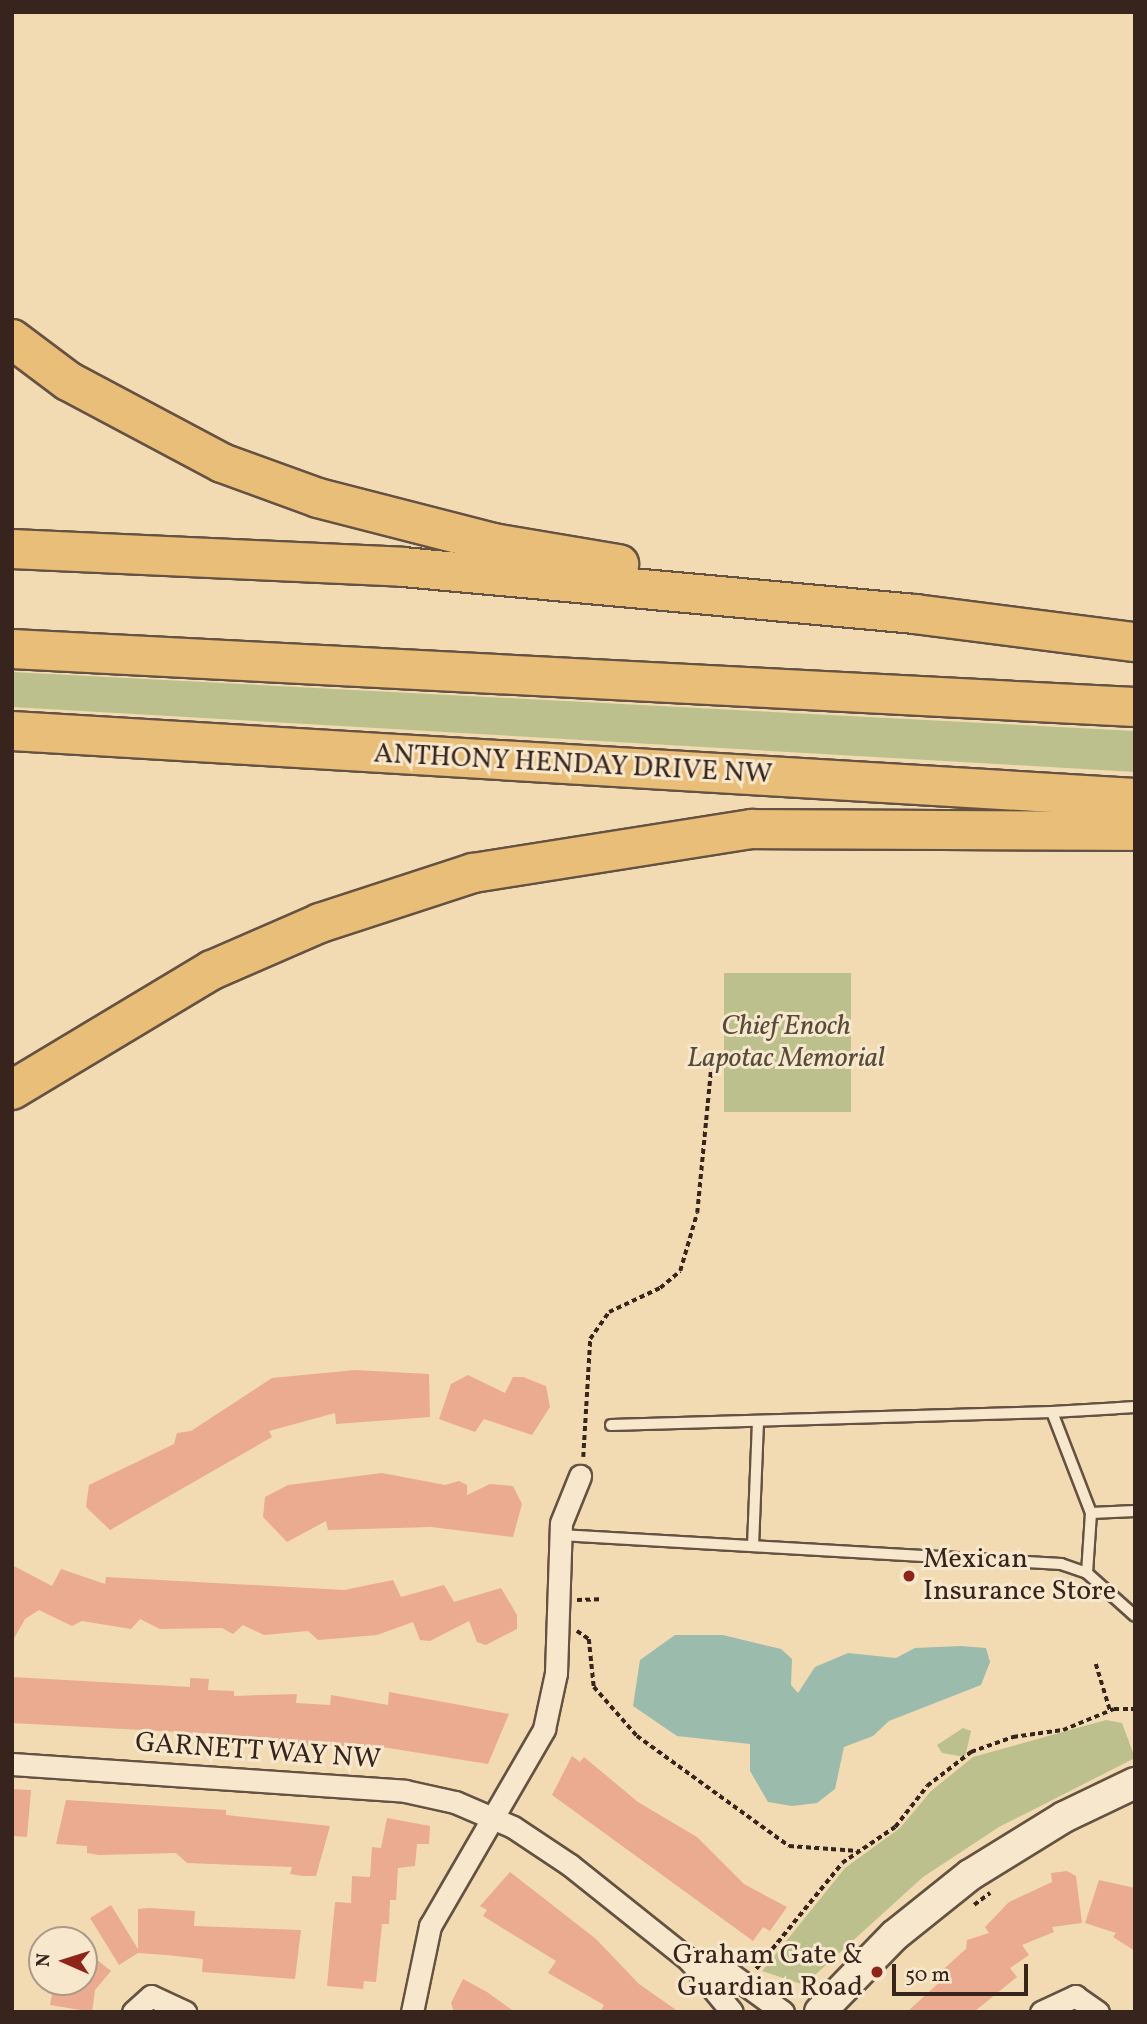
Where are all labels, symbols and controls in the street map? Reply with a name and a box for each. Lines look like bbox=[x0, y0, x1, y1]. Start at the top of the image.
street label: ANTHONY HENDAY DRIVE NW bbox=[372, 738, 774, 792]
park label: Chief Enoch Lapotac Memorial bbox=[687, 1010, 885, 1076]
place label: Mexican Insurance Store bbox=[923, 1543, 1116, 1609]
marker: Mexican Insurance Store bbox=[901, 1568, 917, 1584]
street label: GARNETT WAY NW bbox=[133, 1727, 383, 1777]
north arrow bbox=[28, 1926, 98, 1996]
place label: Graham Gate & Guardian Road bbox=[673, 1939, 863, 2005]
scale bar bbox=[895, 1951, 1032, 1995]
text: N bbox=[31, 1952, 57, 1968]
text: 50 m bbox=[905, 1961, 950, 1990]
marker: Graham Gate & Guardian Road bbox=[869, 1964, 885, 1980]

